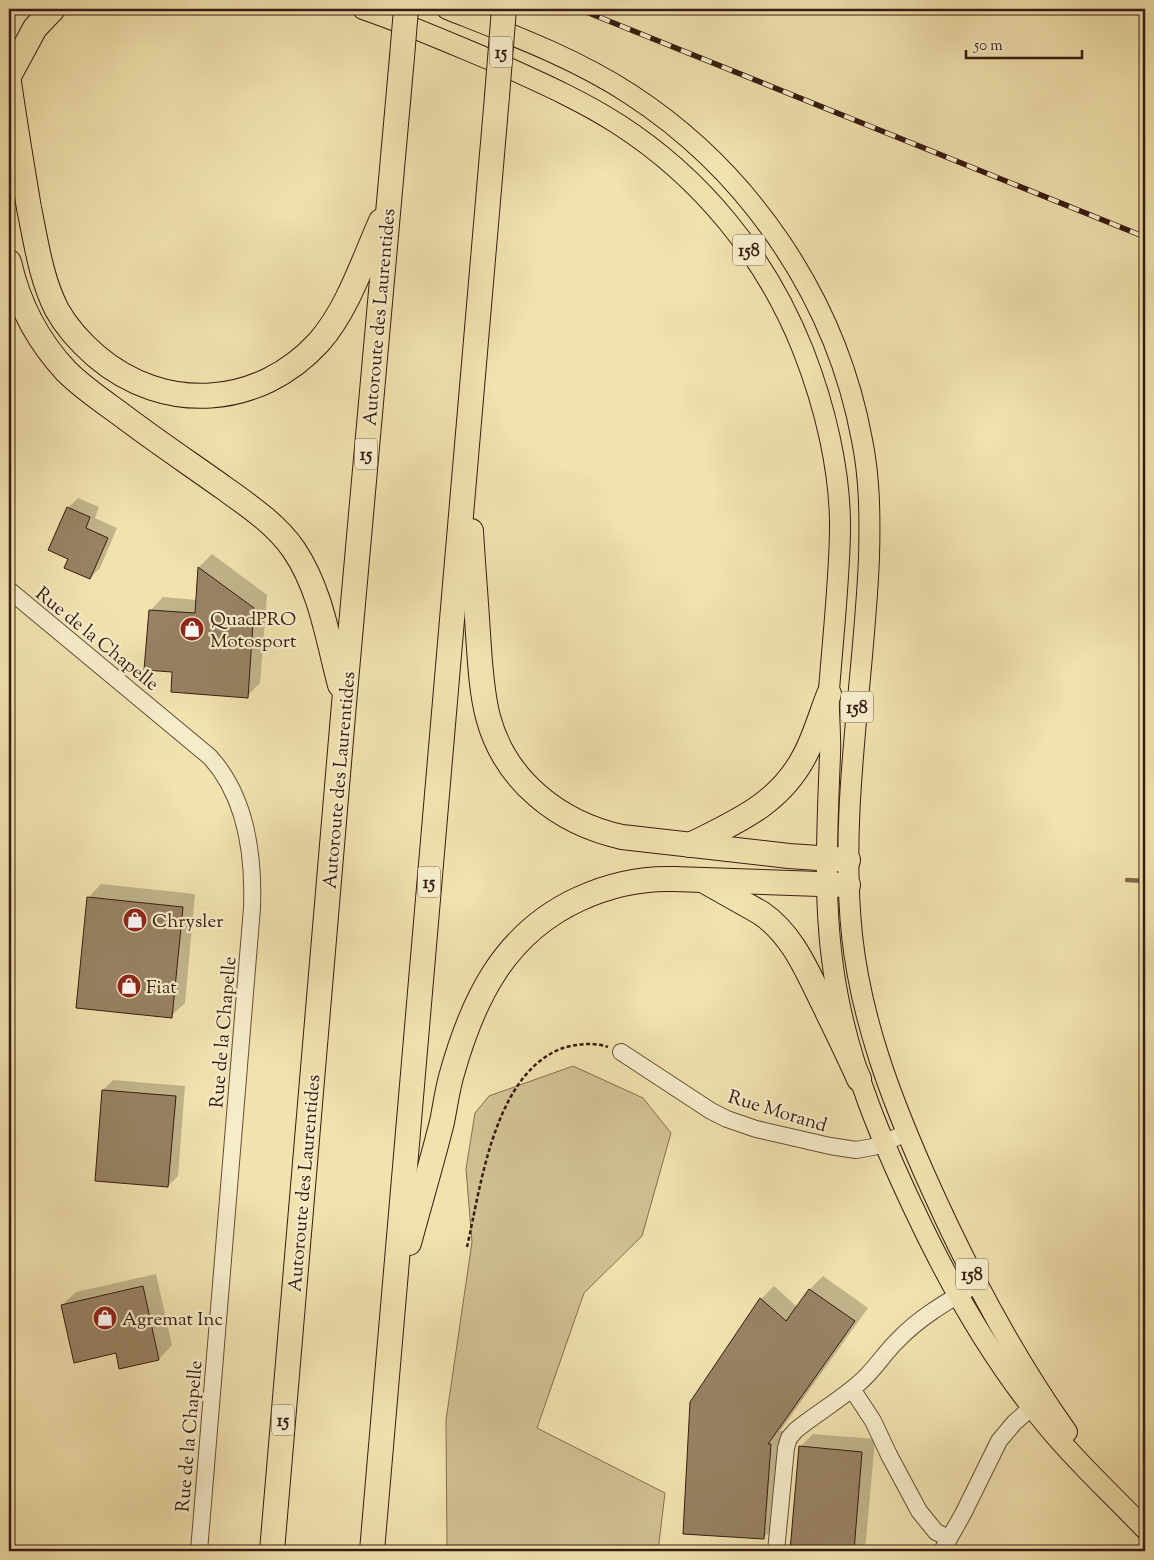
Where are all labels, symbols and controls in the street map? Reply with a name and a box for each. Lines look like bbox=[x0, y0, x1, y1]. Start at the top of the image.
scale bar bbox=[966, 28, 1083, 60]
road number: 15 bbox=[490, 36, 512, 68]
text: 50 m bbox=[973, 36, 1003, 57]
street label: Autoroute des Laurentides bbox=[358, 207, 403, 427]
road number: 158 bbox=[733, 234, 765, 266]
road number: 15 bbox=[355, 438, 377, 469]
street label: Rue de la Chapelle bbox=[29, 582, 164, 698]
place label: QuadPRO Motosport bbox=[210, 607, 297, 656]
shop icon: QuadPRO Motosport bbox=[179, 616, 205, 642]
street label: Autoroute des Laurentides bbox=[318, 670, 363, 890]
road number: 158 bbox=[841, 692, 873, 722]
road number: 15 bbox=[418, 866, 440, 898]
shop icon: Chrysler bbox=[122, 907, 148, 933]
place label: Chrysler bbox=[152, 909, 223, 936]
street label: Rue de la Chapelle bbox=[204, 955, 245, 1109]
shop icon: Fiat bbox=[116, 973, 142, 999]
place label: Fiat bbox=[146, 975, 177, 1002]
street label: Autoroute des Laurentides bbox=[283, 1073, 328, 1293]
street label: Rue Morand bbox=[724, 1085, 830, 1140]
road number: 158 bbox=[956, 1258, 988, 1290]
shop icon: Agremat Inc bbox=[92, 1305, 118, 1331]
place label: Agremat Inc bbox=[122, 1307, 223, 1334]
street label: Rue de la Chapelle bbox=[170, 1359, 211, 1513]
road number: 15 bbox=[272, 1404, 294, 1436]

